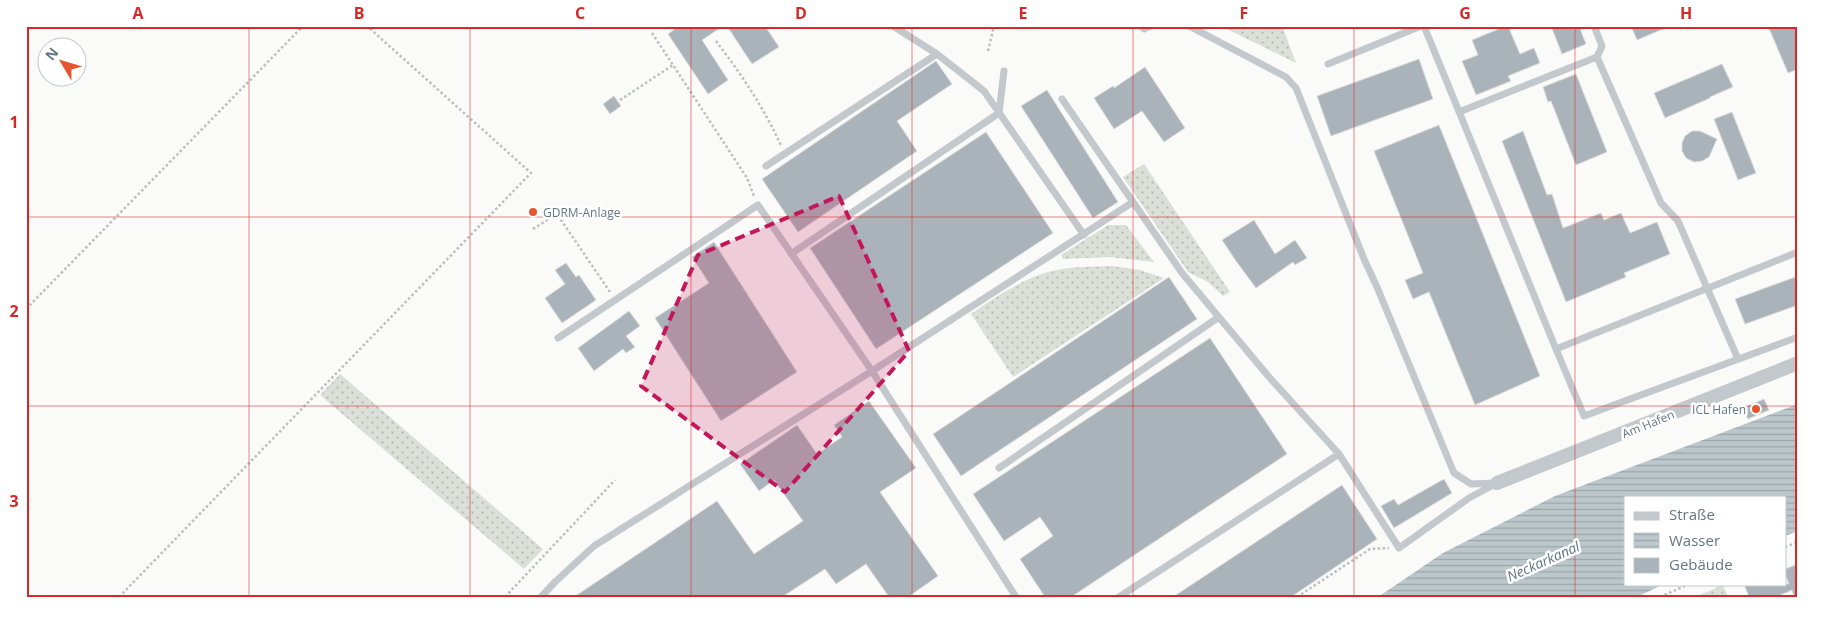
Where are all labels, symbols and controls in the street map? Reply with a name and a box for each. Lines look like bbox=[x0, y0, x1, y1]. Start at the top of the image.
text: A bbox=[132, 2, 144, 24]
text: B bbox=[354, 2, 364, 24]
text: C bbox=[575, 2, 585, 24]
text: D bbox=[795, 2, 807, 24]
text: E bbox=[1019, 2, 1028, 24]
text: F bbox=[1240, 2, 1248, 24]
text: G bbox=[1459, 2, 1471, 24]
text: H bbox=[1680, 2, 1692, 24]
north arrow bbox=[38, 38, 88, 88]
text: N bbox=[40, 43, 62, 64]
text: 1 bbox=[9, 111, 19, 133]
place label: GDRM-Anlage bbox=[543, 204, 621, 221]
marker: GDRM-Anlage bbox=[527, 206, 539, 218]
text: 2 bbox=[9, 300, 19, 322]
place label: ICL Hafen bbox=[1692, 401, 1746, 418]
marker: ICL Hafen bbox=[1750, 403, 1762, 415]
street label: Am Hafen bbox=[1619, 406, 1677, 442]
text: 3 bbox=[9, 490, 19, 512]
legend bbox=[1624, 496, 1786, 586]
text: Straße bbox=[1669, 504, 1715, 524]
text: Wasser bbox=[1669, 530, 1720, 550]
water label: Neckarkanal bbox=[1504, 536, 1583, 585]
text: Gebäude bbox=[1669, 554, 1733, 574]

